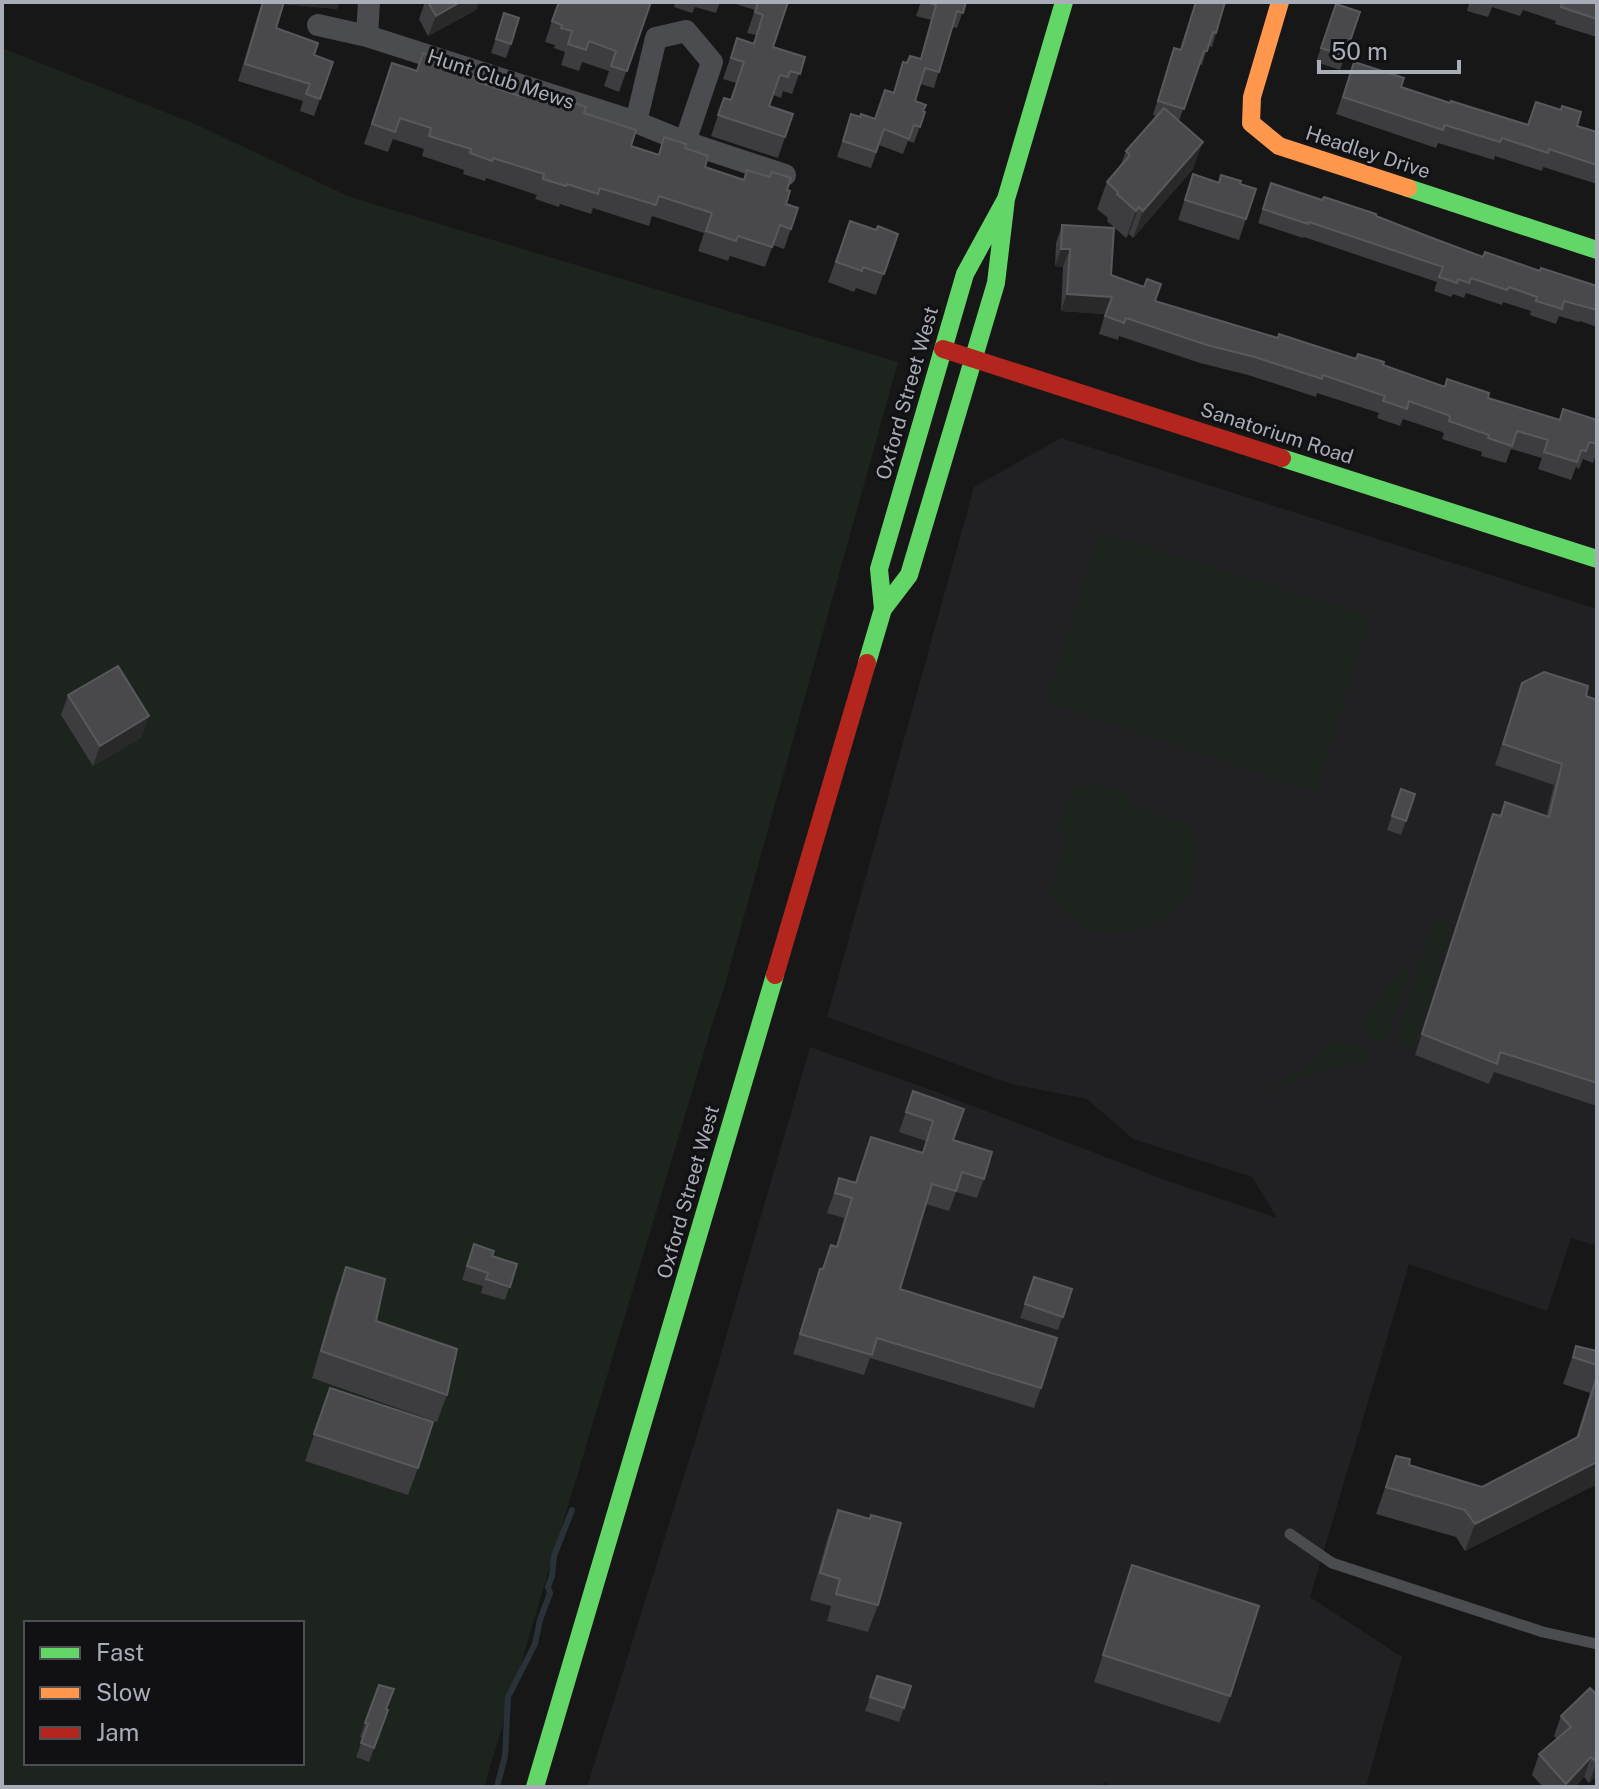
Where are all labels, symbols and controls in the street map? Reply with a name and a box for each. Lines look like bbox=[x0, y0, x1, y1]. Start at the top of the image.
scale bar bbox=[1319, 24, 1459, 74]
text: 50 m bbox=[1331, 37, 1388, 65]
street label: Hunt Club Mews bbox=[425, 44, 577, 114]
street label: Headley Drive bbox=[1303, 121, 1433, 183]
street label: Oxford Street West bbox=[871, 304, 943, 482]
street label: Sanatorium Road bbox=[1197, 397, 1357, 469]
street label: Oxford Street West bbox=[652, 1103, 724, 1281]
legend bbox=[24, 1621, 304, 1765]
text: Fast bbox=[96, 1638, 144, 1666]
text: Slow bbox=[96, 1678, 151, 1706]
text: Jam bbox=[96, 1718, 139, 1746]

